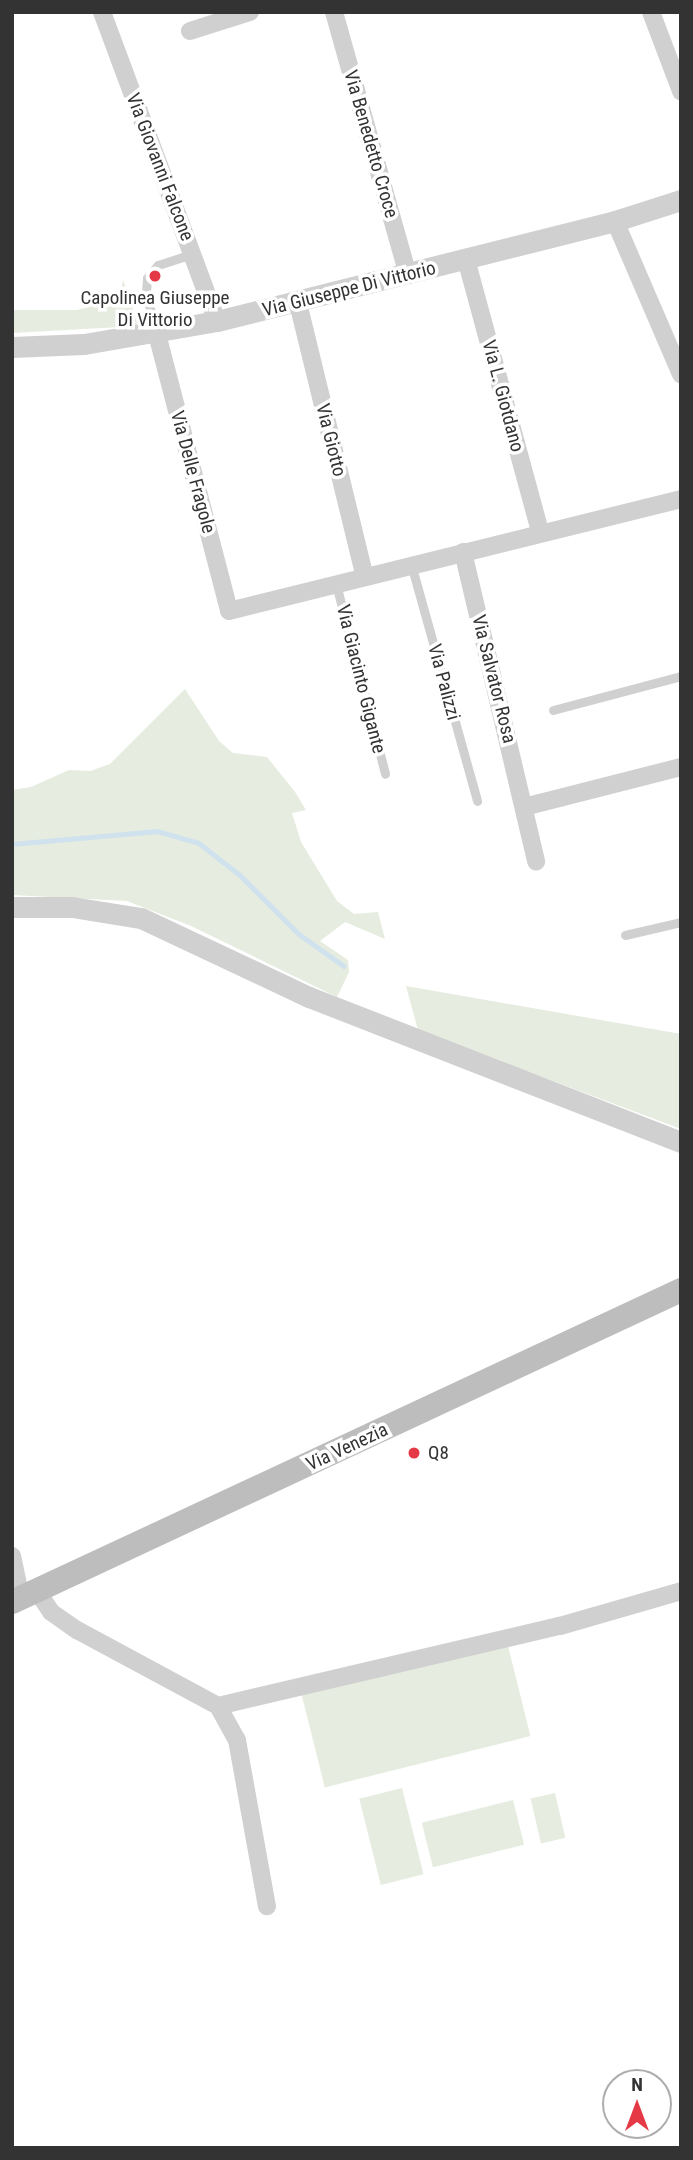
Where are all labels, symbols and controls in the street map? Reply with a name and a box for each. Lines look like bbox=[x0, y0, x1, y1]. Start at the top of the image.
street label: Via Benedetto Croce bbox=[339, 67, 403, 221]
street label: Via Giovanni Falcone bbox=[121, 90, 199, 244]
street label: Via Giuseppe Di Vittorio bbox=[260, 256, 438, 322]
marker: Capolinea Giuseppe Di Vittorio bbox=[147, 268, 163, 284]
place label: Capolinea Giuseppe Di Vittorio bbox=[80, 287, 230, 331]
street label: Via L. Giotdano bbox=[477, 338, 529, 454]
street label: Via Giotto bbox=[311, 401, 351, 479]
street label: Via Delle Fragole bbox=[166, 408, 220, 536]
street label: Via Giacinto Gigante bbox=[331, 602, 391, 756]
street label: Via Salvator Rosa bbox=[467, 613, 521, 745]
street label: Via Palizzi bbox=[423, 641, 465, 723]
street label: Via Venezia bbox=[303, 1418, 391, 1476]
place label: Q8 bbox=[428, 1442, 449, 1464]
marker: Q8 bbox=[406, 1445, 422, 1461]
north arrow bbox=[602, 2069, 672, 2139]
text: N bbox=[631, 2073, 643, 2096]

